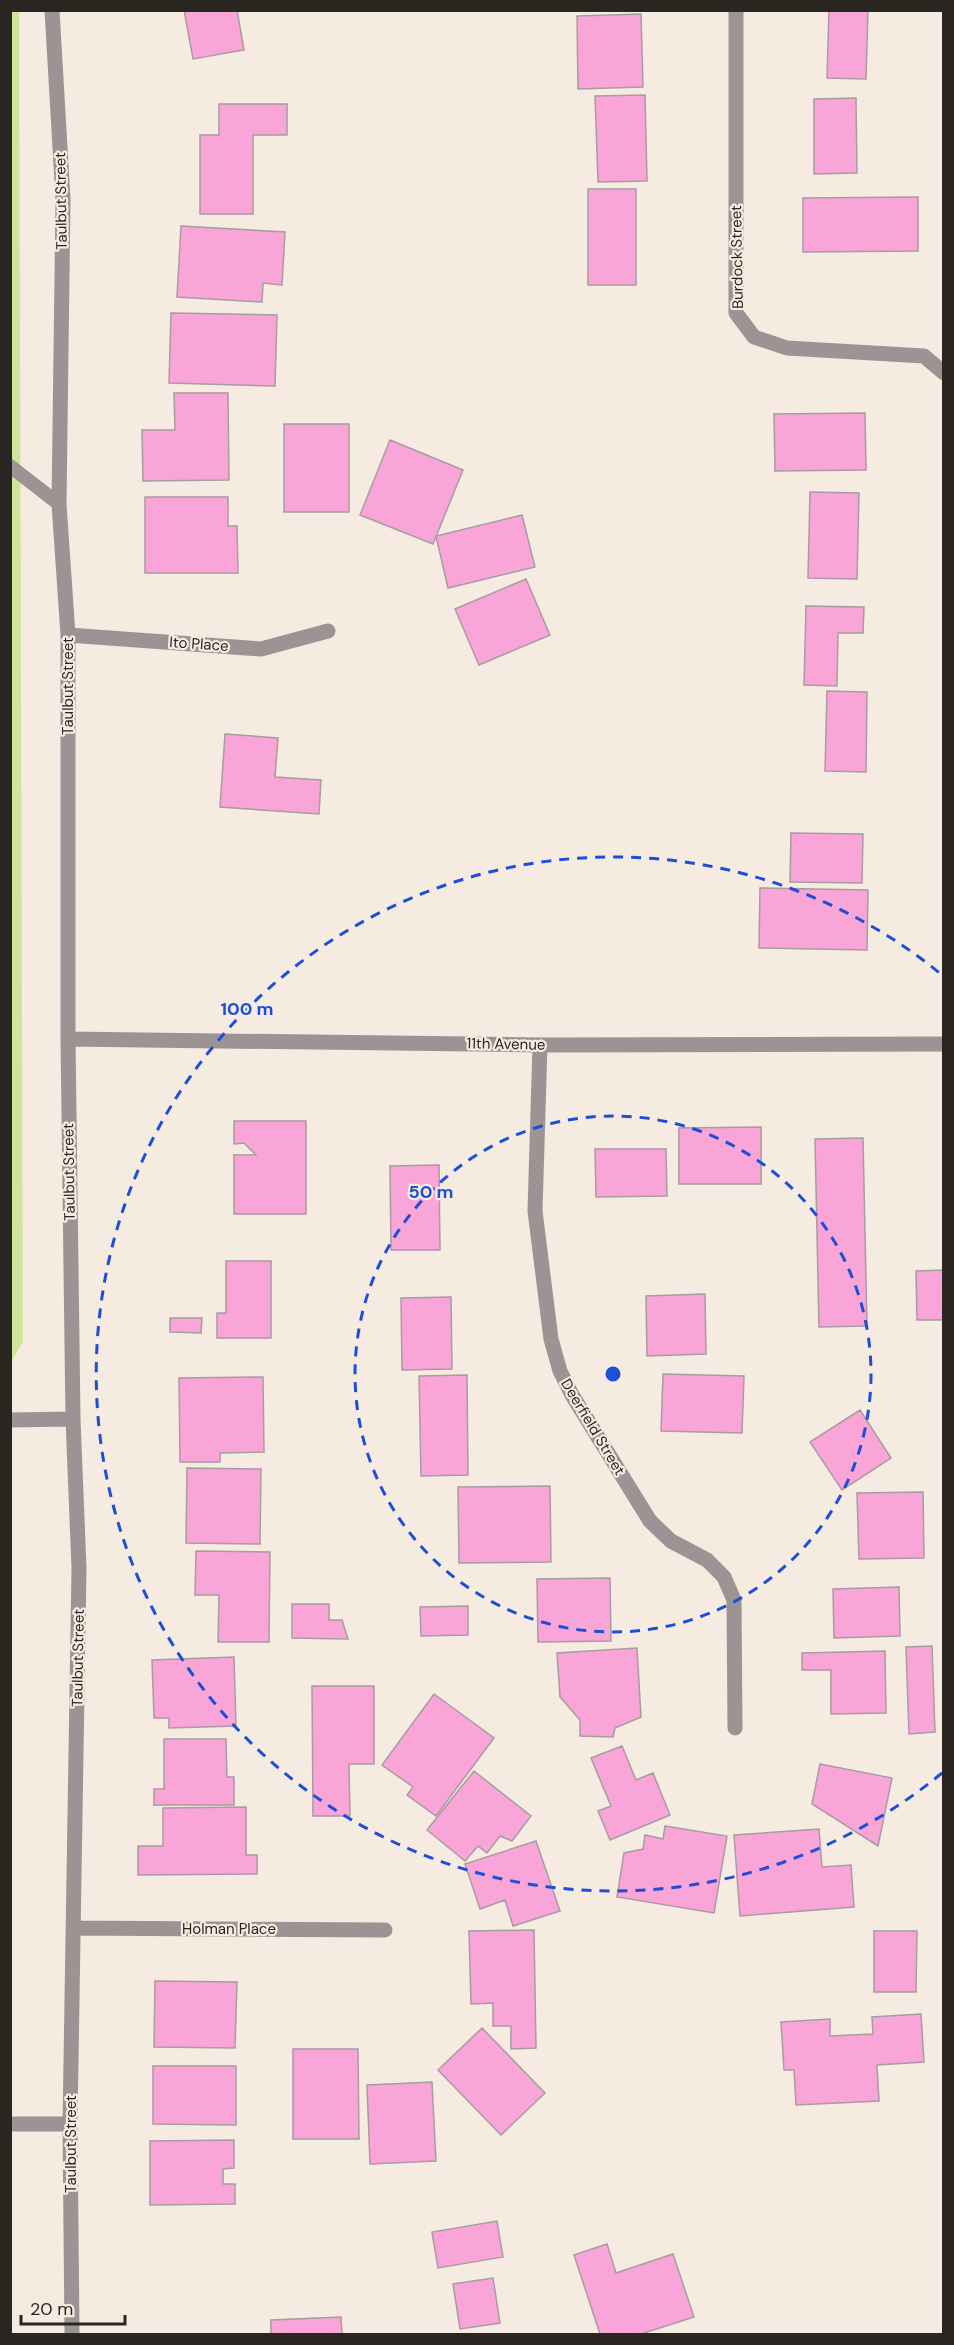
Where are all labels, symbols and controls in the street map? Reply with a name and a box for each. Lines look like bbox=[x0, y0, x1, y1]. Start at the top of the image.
street label: Taulbut Street bbox=[50, 152, 72, 250]
street label: Burdock Street bbox=[726, 205, 748, 309]
street label: Ito Place bbox=[169, 632, 229, 656]
street label: Taulbut Street bbox=[58, 637, 78, 735]
text: 100 m bbox=[220, 997, 274, 1021]
street label: 11th Avenue bbox=[466, 1033, 546, 1055]
street label: Taulbut Street bbox=[58, 1123, 80, 1221]
text: 50 m bbox=[408, 1180, 454, 1204]
centre of rings bbox=[603, 1364, 623, 1384]
street label: Deerfield Street bbox=[556, 1375, 630, 1479]
street label: Taulbut Street bbox=[67, 1609, 89, 1707]
street label: Holman Place bbox=[182, 1919, 276, 1939]
street label: Taulbut Street bbox=[61, 2095, 81, 2193]
scale bar bbox=[21, 2288, 124, 2326]
text: 20 m bbox=[30, 2297, 73, 2321]

